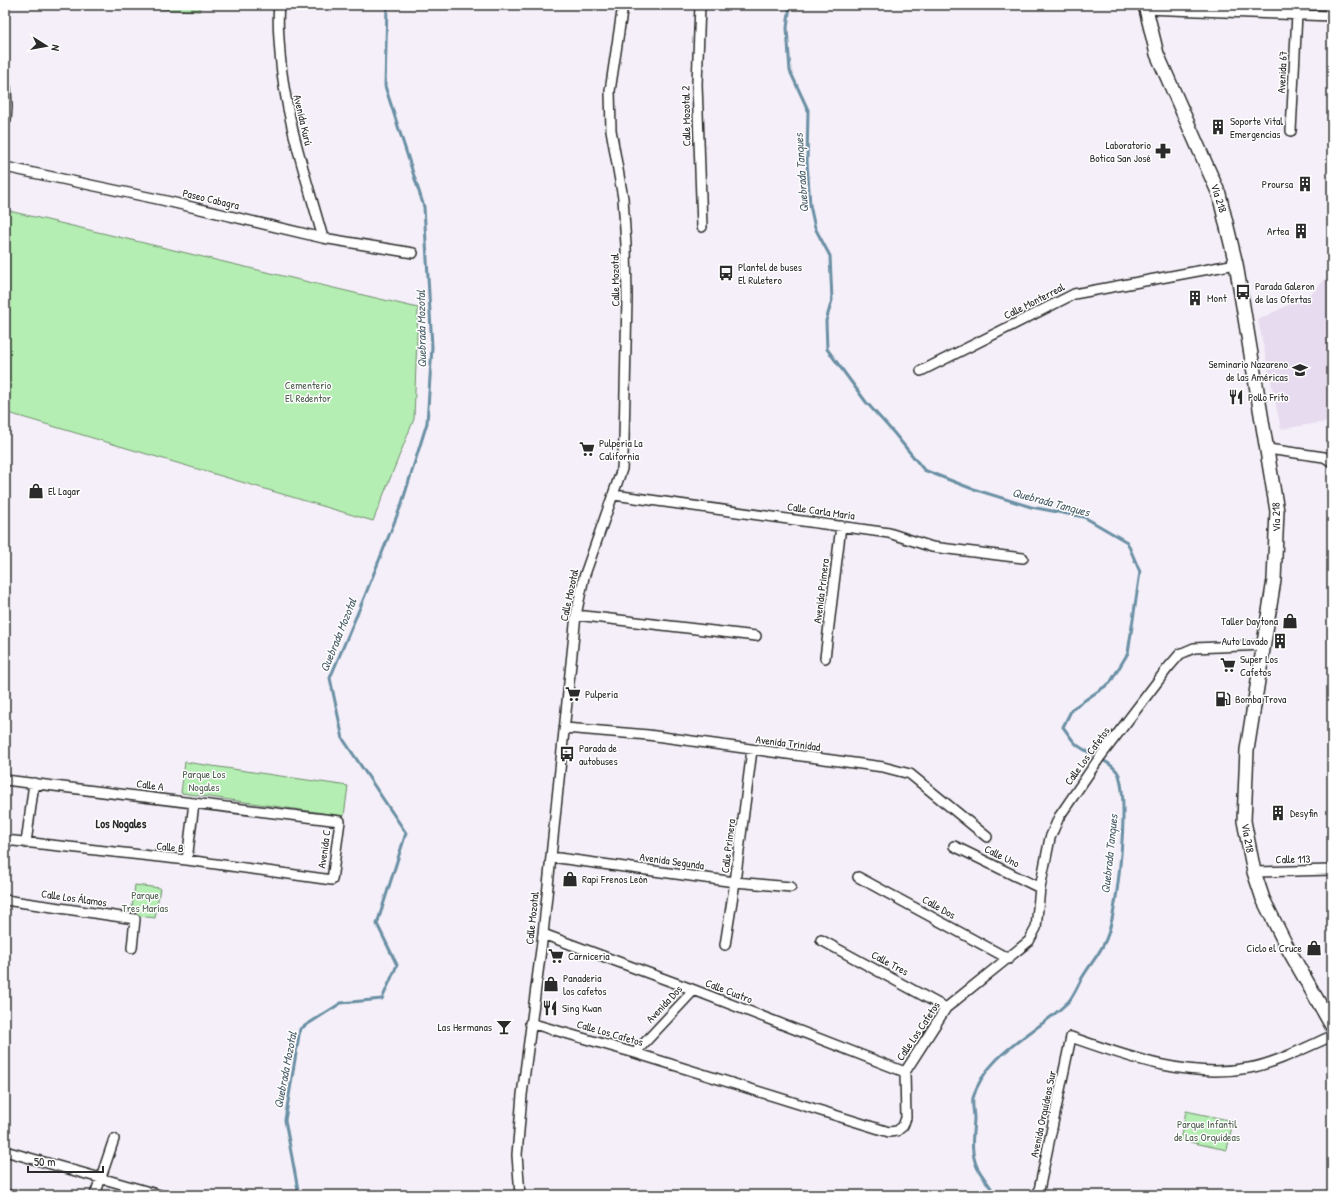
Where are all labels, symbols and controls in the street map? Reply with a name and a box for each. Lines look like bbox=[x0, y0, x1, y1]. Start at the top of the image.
north arrow bbox=[26, 26, 66, 66]
text: N bbox=[48, 44, 63, 52]
street label: Avenida 67 bbox=[1274, 50, 1290, 94]
street label: Calle Mozotal 2 bbox=[678, 85, 694, 147]
street label: Avenida Kurú bbox=[290, 93, 316, 147]
place label: Soporte Vital Emergencias bbox=[1230, 114, 1283, 141]
building icon: Soporte Vital Emergencias bbox=[1209, 118, 1227, 136]
water label: Quebrada Tanques bbox=[790, 131, 812, 213]
place label: Laboratorio Botica San José bbox=[1090, 138, 1152, 165]
pharmacy icon: Laboratorio Botica San José bbox=[1154, 142, 1172, 160]
building icon: Proursa bbox=[1296, 175, 1314, 193]
place label: Proursa bbox=[1262, 177, 1294, 191]
street label: Vía 218 bbox=[1208, 182, 1230, 214]
street label: Paseo Cabagra bbox=[181, 186, 241, 212]
building icon: Artea bbox=[1292, 222, 1310, 240]
place label: Artea bbox=[1267, 224, 1290, 238]
street label: Calle Mozotal bbox=[608, 253, 622, 307]
place label: Plantel de buses El Ruletero bbox=[738, 260, 802, 287]
bus stop icon: Plantel de buses El Ruletero bbox=[717, 264, 735, 282]
place label: Parada Galeron de las Ofertas bbox=[1255, 279, 1315, 306]
street label: Calle Monterreal bbox=[1001, 280, 1067, 322]
bus stop icon: Parada Galeron de las Ofertas bbox=[1234, 283, 1252, 301]
water label: Quebrada Mozotal bbox=[412, 289, 430, 368]
building icon: Mont bbox=[1186, 289, 1204, 307]
place label: Mont bbox=[1207, 291, 1227, 305]
place label: Seminario Nazareno de las Américas bbox=[1208, 357, 1289, 384]
school or university icon: Seminario Nazareno de las Américas bbox=[1291, 361, 1309, 379]
park label: Cementerio El Redentor bbox=[285, 378, 332, 405]
restaurant icon: Pollo Frito bbox=[1227, 388, 1245, 406]
place label: Pollo Frito bbox=[1248, 390, 1289, 404]
place label: Pulperia La California bbox=[599, 436, 643, 463]
supermarket icon: Pulperia La California bbox=[578, 440, 596, 458]
shop icon: El Lagar bbox=[27, 482, 45, 500]
place label: El Lagar bbox=[48, 484, 81, 498]
water label: Quebrada Tanques bbox=[1010, 484, 1093, 521]
street label: Calle Carla María bbox=[786, 499, 856, 523]
street label: Vía 218 bbox=[1268, 502, 1284, 532]
street label: Avenida Primera bbox=[810, 557, 832, 624]
street label: Calle Mozotal bbox=[557, 567, 581, 622]
water label: Quebrada Mozotal bbox=[316, 595, 361, 674]
shop icon: Taller Daytona bbox=[1281, 612, 1299, 630]
place label: Taller Daytona bbox=[1221, 614, 1279, 628]
building icon: Auto Lavado bbox=[1271, 632, 1289, 650]
place label: Auto Lavado bbox=[1222, 634, 1269, 648]
place label: Super Los Cafetos bbox=[1240, 652, 1278, 679]
supermarket icon: Super Los Cafetos bbox=[1219, 656, 1237, 674]
supermarket icon: Pulperia bbox=[564, 685, 582, 703]
place label: Pulperia bbox=[585, 687, 618, 701]
fuel station icon: Bomba Trova bbox=[1214, 690, 1232, 708]
place label: Bomba Trova bbox=[1235, 692, 1287, 706]
street label: Calle Los Cafetos bbox=[1061, 724, 1113, 788]
street label: Avenida Trinidad bbox=[755, 732, 822, 754]
place label: Parada de autobuses bbox=[579, 741, 618, 768]
bus stop icon: Parada de autobuses bbox=[558, 745, 576, 763]
park label: Parque Los Nogales bbox=[183, 767, 226, 794]
street label: Calle A bbox=[136, 776, 165, 794]
building icon: Desyfin bbox=[1269, 804, 1287, 822]
place label: Desyfin bbox=[1290, 806, 1318, 820]
water label: Quebrada Tanques bbox=[1096, 812, 1122, 894]
district label: Los Nogales bbox=[96, 815, 147, 833]
street label: Calle Primera bbox=[718, 817, 738, 874]
street label: Vía 218 bbox=[1239, 822, 1257, 854]
street label: Avenida C bbox=[314, 829, 334, 869]
street label: Calle B bbox=[156, 839, 185, 855]
street label: Calle Uno bbox=[982, 841, 1022, 871]
street label: Avenida Segunda bbox=[639, 850, 706, 873]
street label: Calle 113 bbox=[1275, 852, 1311, 866]
shop icon: Rapi Frenos León bbox=[561, 870, 579, 888]
place label: Rapi Frenos León bbox=[582, 872, 648, 886]
street label: Calle Los Álamos bbox=[40, 886, 108, 910]
park label: Parque Tres Marías bbox=[122, 888, 168, 915]
street label: Calle Mozotal bbox=[522, 891, 542, 945]
street label: Calle Dos bbox=[920, 892, 958, 922]
shop icon: Ciclo el Cruce bbox=[1305, 939, 1323, 957]
place label: Ciclo el Cruce bbox=[1246, 941, 1303, 955]
supermarket icon: Carniceria bbox=[547, 947, 565, 965]
street label: Calle Tres bbox=[869, 947, 911, 979]
place label: Carniceria bbox=[568, 949, 610, 963]
place label: Panaderia los cafetos bbox=[563, 971, 606, 998]
shop icon: Panaderia los cafetos bbox=[542, 975, 560, 993]
street label: Calle Cuatro bbox=[704, 976, 755, 1007]
street label: Avenida Dos bbox=[643, 982, 685, 1026]
restaurant icon: Sing Kwan bbox=[541, 999, 559, 1017]
street label: Calle Los Cafetos bbox=[893, 999, 943, 1063]
place label: Sing Kwan bbox=[562, 1001, 602, 1015]
street label: Calle Los Cafetos bbox=[575, 1017, 645, 1049]
bar icon: Las Hermanas bbox=[495, 1018, 513, 1036]
place label: Las Hermanas bbox=[438, 1020, 492, 1034]
water label: Quebrada Mozotal bbox=[269, 1029, 301, 1110]
street label: Avenida Orquídeas Sur bbox=[1027, 1069, 1059, 1159]
park label: Parque Infantil de Las Orquídeas bbox=[1174, 1117, 1240, 1144]
scale bar bbox=[28, 1148, 103, 1174]
text: 50 m bbox=[34, 1153, 55, 1170]

